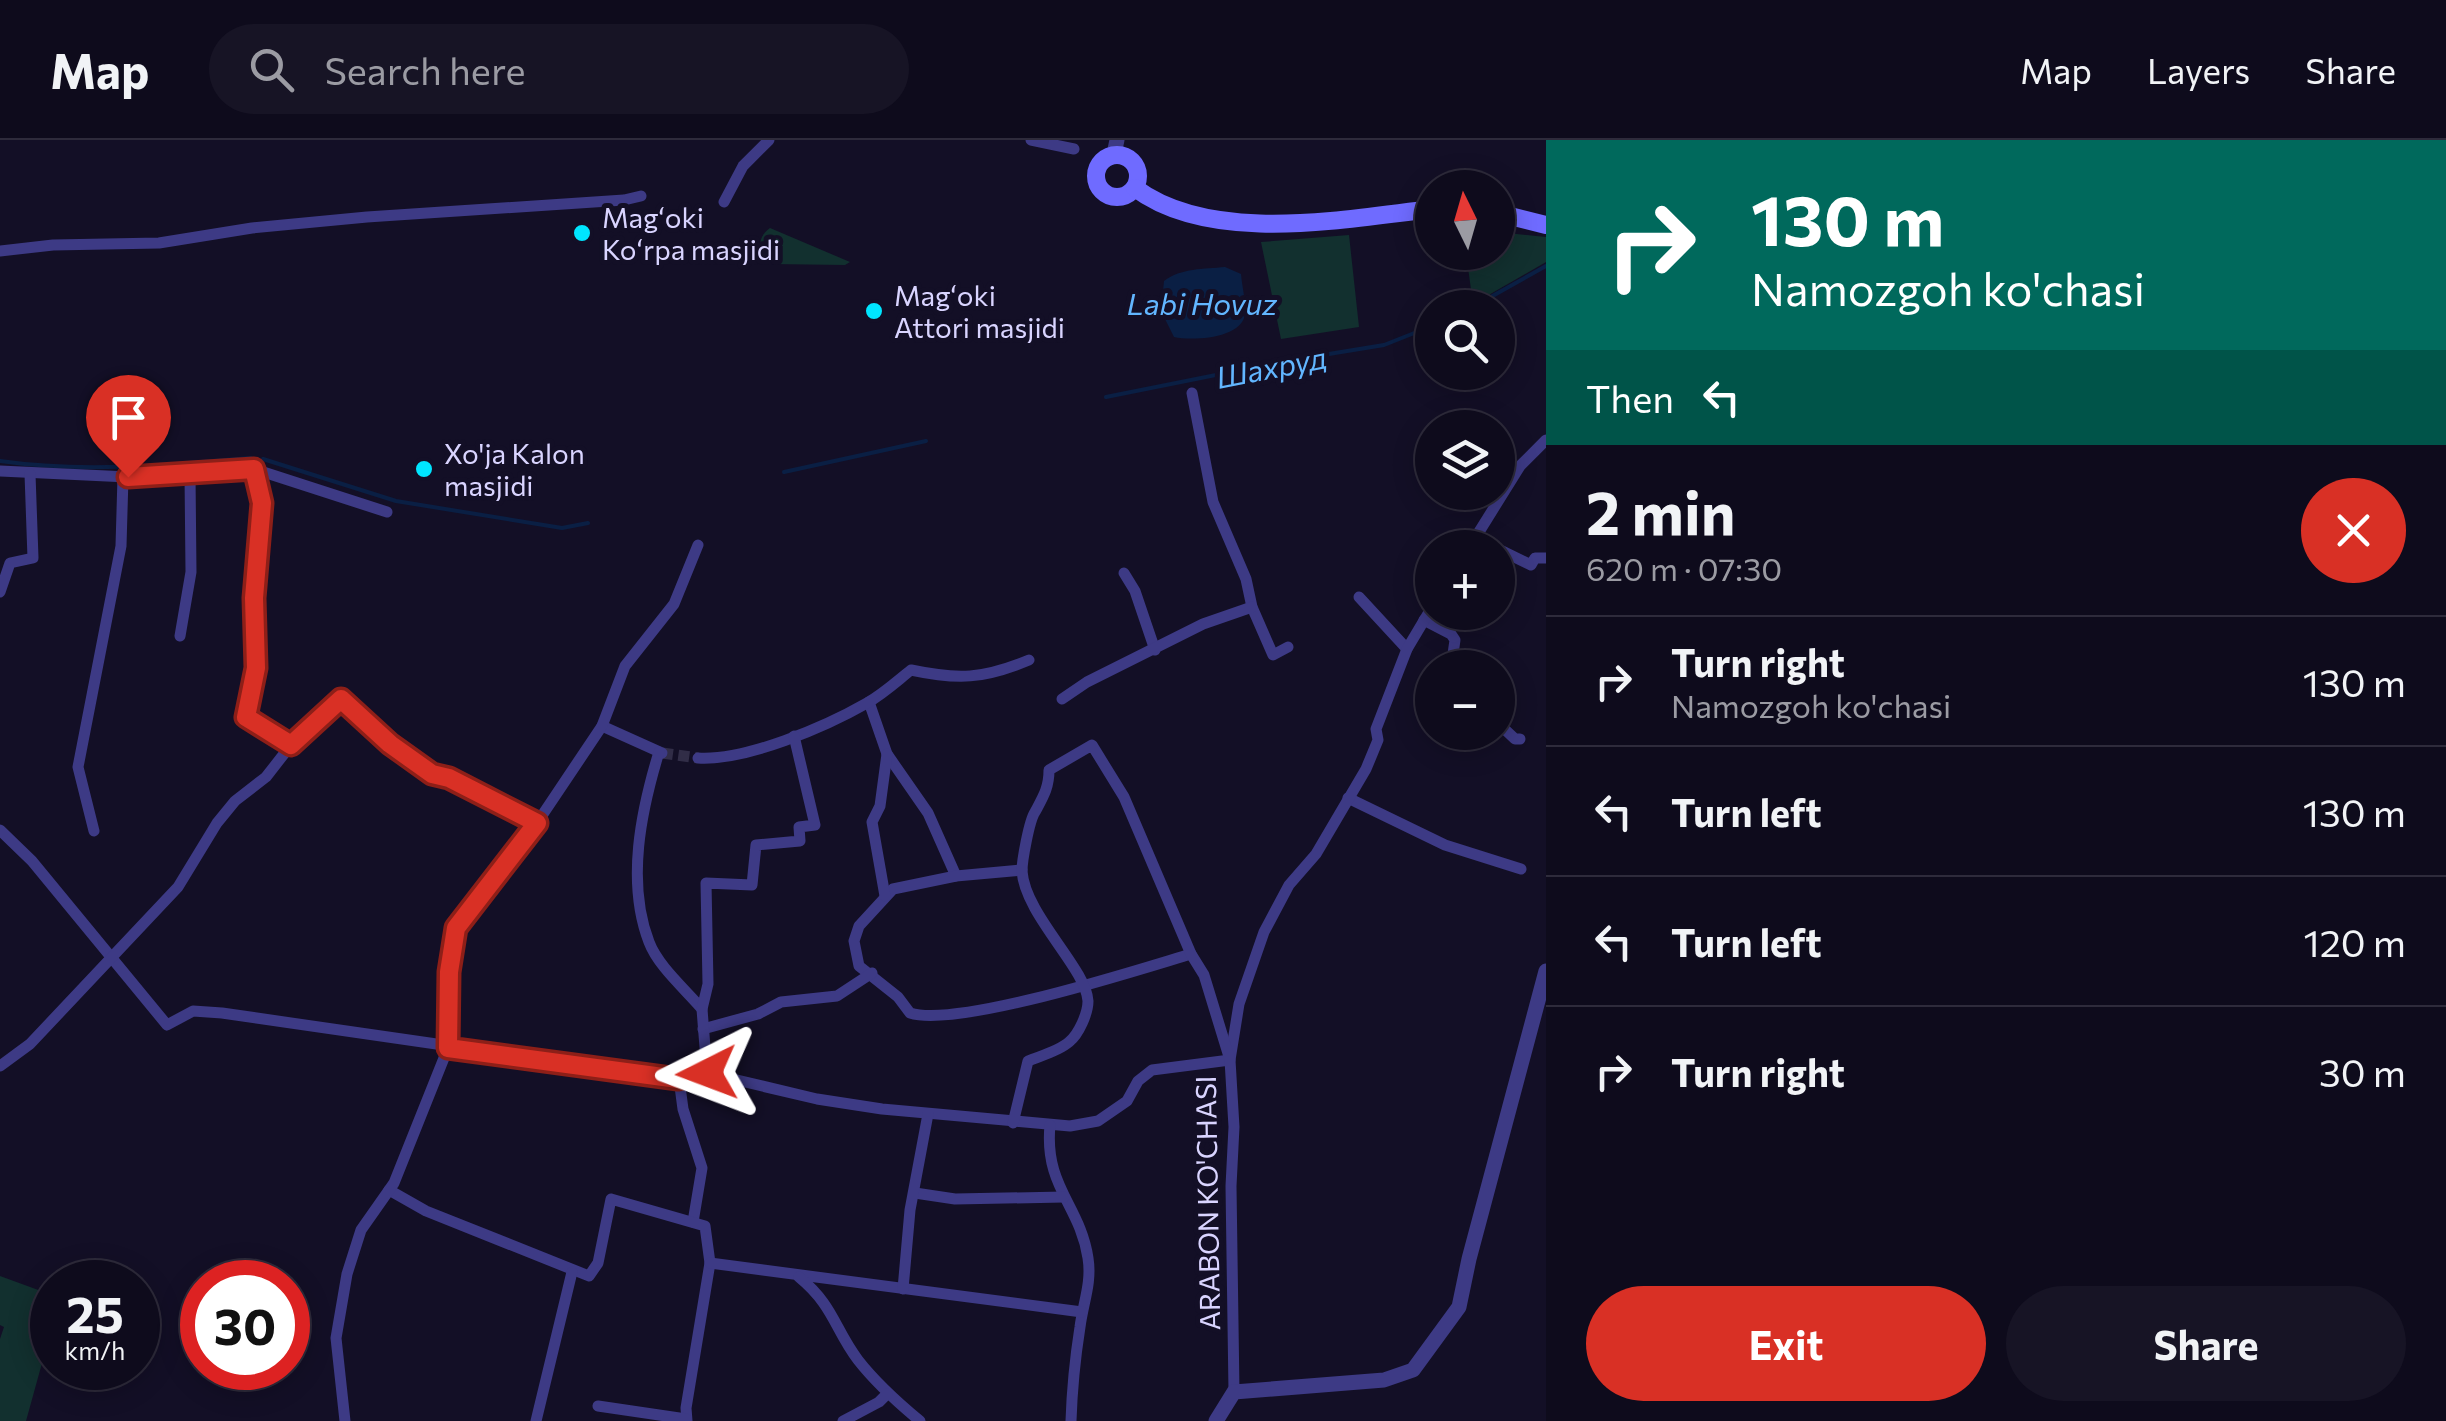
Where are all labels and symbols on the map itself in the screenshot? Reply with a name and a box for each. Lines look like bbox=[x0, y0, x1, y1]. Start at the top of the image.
north arrow bbox=[1415, 170, 1515, 270]
place label: Magʻoki Koʻrpa masjidi bbox=[602, 200, 780, 266]
marker: Magʻoki Koʻrpa masjidi bbox=[571, 222, 593, 244]
place label: Magʻoki Attori masjidi bbox=[894, 278, 1065, 344]
water label: Labi Hovuz bbox=[1127, 284, 1277, 321]
marker: Magʻoki Attori masjidi bbox=[863, 300, 885, 322]
water label: Шахруд bbox=[1213, 337, 1329, 395]
pin bbox=[86, 375, 171, 478]
place label: Xo'ja Kalon masjidi bbox=[444, 436, 585, 502]
marker: Xo'ja Kalon masjidi bbox=[413, 458, 435, 480]
position arrow bbox=[655, 1021, 759, 1125]
street label: ARABON KO'CHASI bbox=[1188, 1075, 1226, 1331]
speed limit sign: 30 bbox=[180, 1260, 310, 1390]

